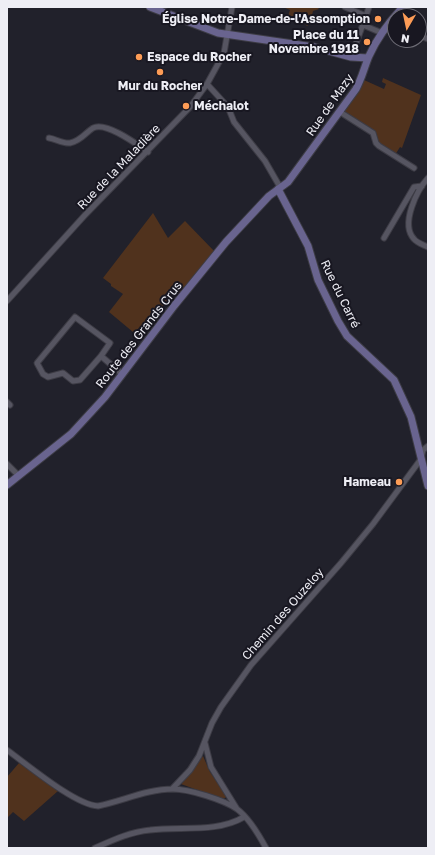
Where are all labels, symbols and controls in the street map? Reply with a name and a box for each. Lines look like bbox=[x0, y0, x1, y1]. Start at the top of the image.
north arrow bbox=[387, 8, 427, 48]
place label: Église Notre-Dame-de-l'Assomption bbox=[162, 12, 370, 26]
marker: Église Notre-Dame-de-l'Assomption bbox=[373, 14, 383, 24]
place label: Place du 11 Novembre 1918 bbox=[269, 28, 359, 56]
text: N bbox=[400, 32, 410, 46]
marker: Place du 11 Novembre 1918 bbox=[362, 37, 372, 47]
place label: Espace du Rocher bbox=[147, 50, 251, 64]
marker: Espace du Rocher bbox=[134, 52, 144, 62]
marker: Mur du Rocher bbox=[155, 67, 165, 77]
street label: Rue de Mazy bbox=[303, 71, 357, 139]
place label: Mur du Rocher bbox=[118, 79, 202, 93]
place label: Méchalot bbox=[194, 99, 249, 113]
marker: Méchalot bbox=[181, 101, 191, 111]
street label: Rue de la Maladière bbox=[75, 121, 163, 213]
street label: Rue du Carré bbox=[317, 258, 363, 330]
street label: Route des Grands Crus bbox=[93, 279, 185, 391]
place label: Hameau bbox=[343, 475, 391, 489]
marker: Hameau bbox=[394, 477, 404, 487]
street label: Chemin des Ouzeloy bbox=[239, 565, 327, 663]

